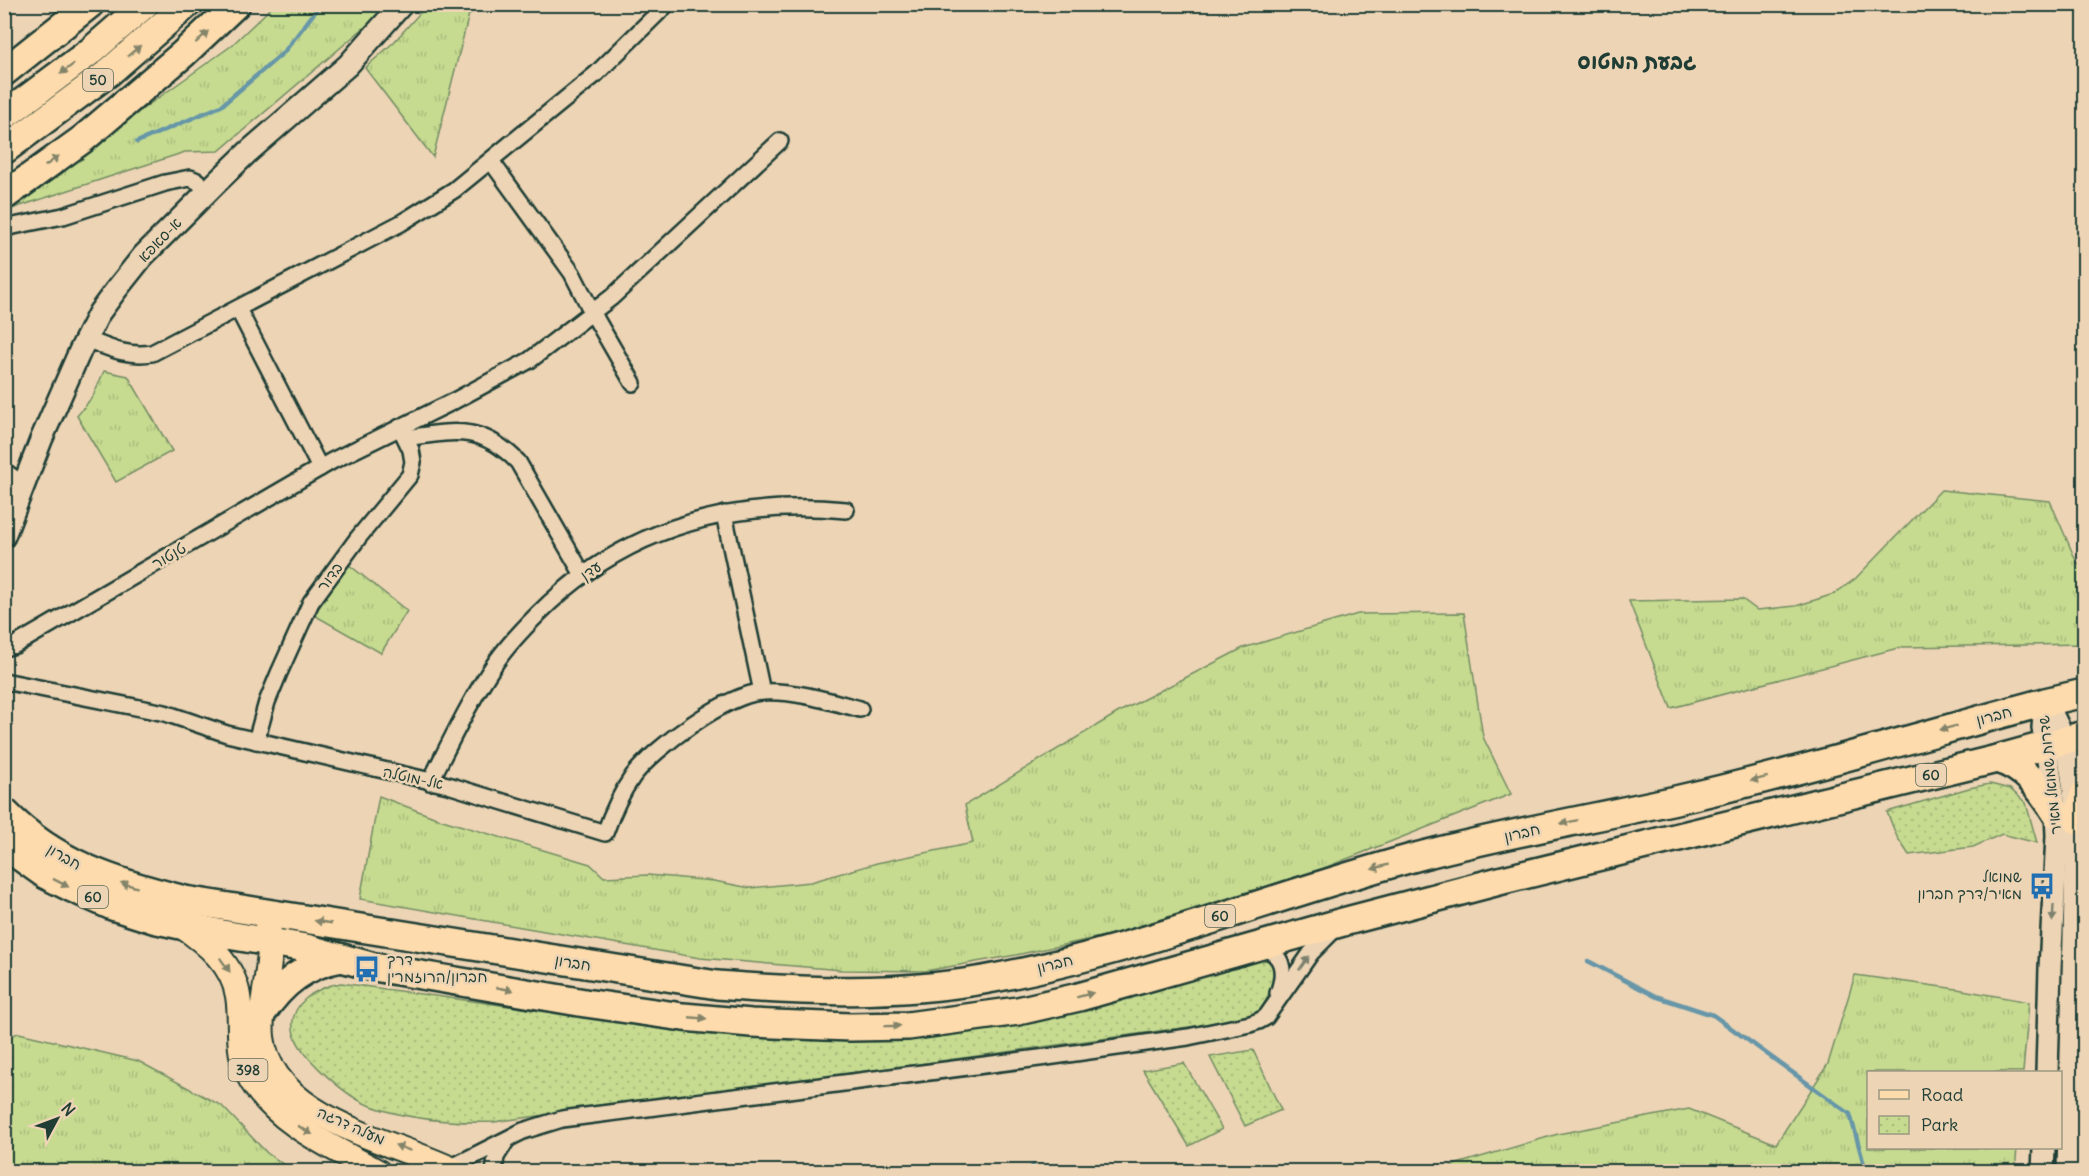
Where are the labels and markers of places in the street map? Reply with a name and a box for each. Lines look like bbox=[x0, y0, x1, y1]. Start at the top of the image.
place label: שמואל מאיר/דרך חברון bbox=[1917, 867, 2022, 904]
bus stop icon: שמואל מאיר/דרך חברון bbox=[2027, 871, 2057, 901]
place label: דרך חברון/הרוזמרין bbox=[387, 950, 487, 987]
bus stop icon: דרך חברון/הרוזמרין bbox=[352, 954, 382, 984]

